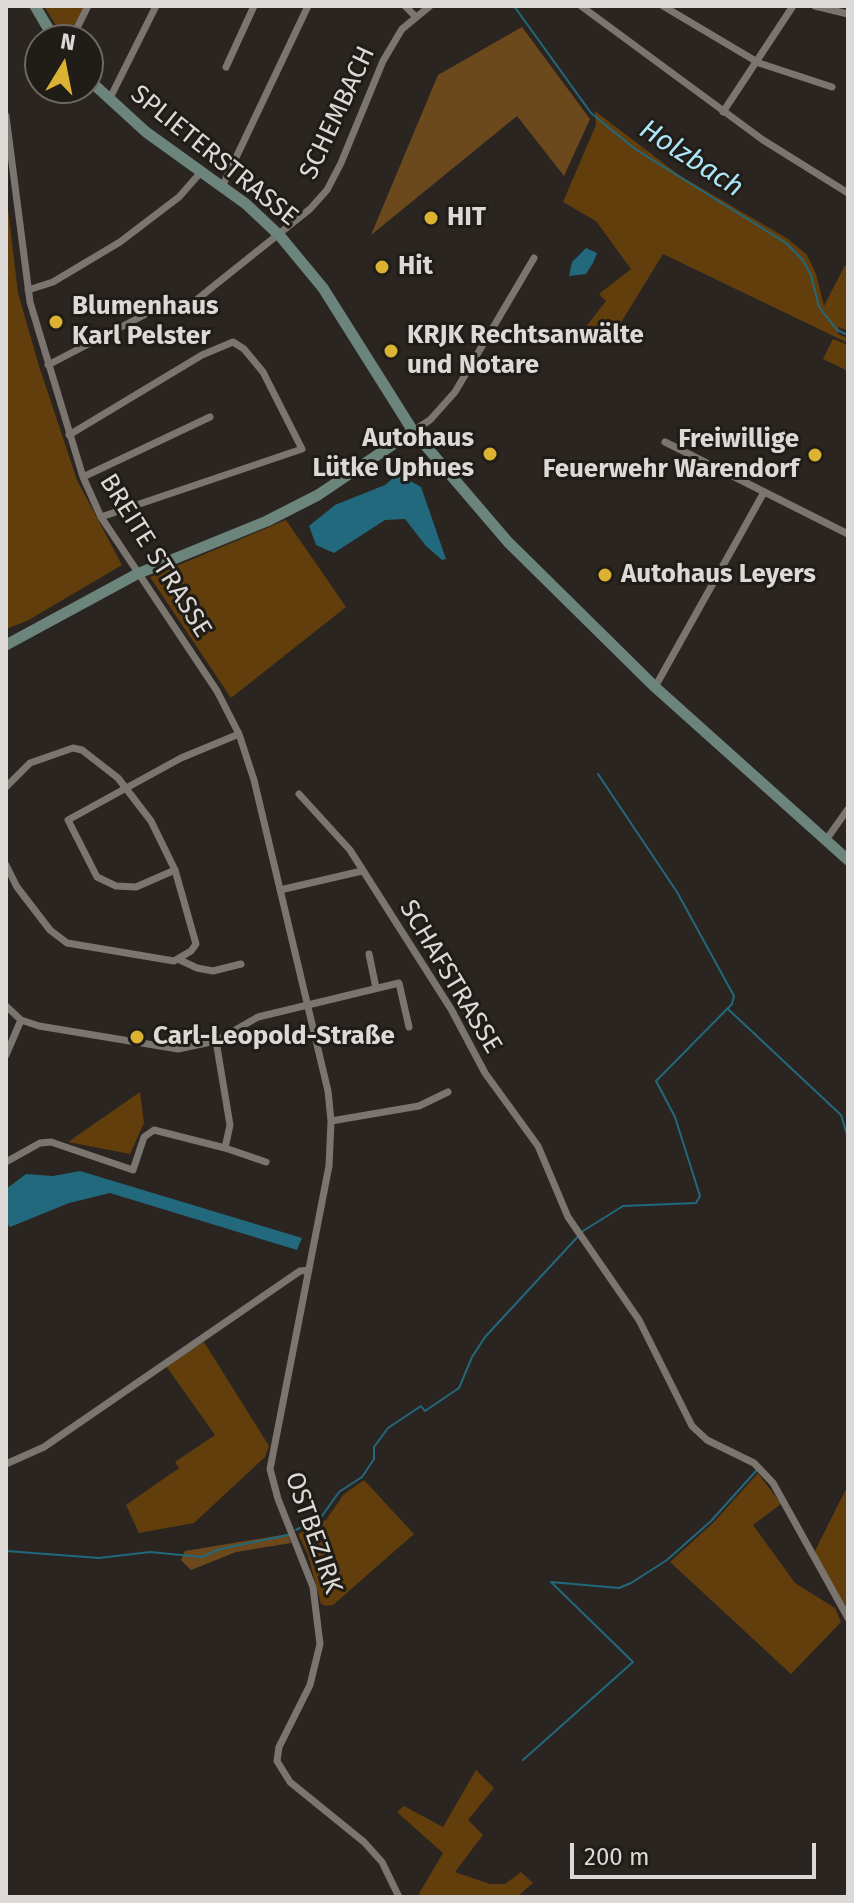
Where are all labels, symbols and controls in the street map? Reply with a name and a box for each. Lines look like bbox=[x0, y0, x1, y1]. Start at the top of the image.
north arrow bbox=[24, 24, 104, 104]
text: N bbox=[58, 27, 77, 56]
street label: SCHEMBACH bbox=[294, 42, 382, 184]
street label: SPLIETERSTRASSE bbox=[124, 79, 304, 233]
water label: Holzbach bbox=[633, 113, 749, 205]
place label: HIT bbox=[447, 202, 486, 234]
marker: HIT bbox=[422, 209, 440, 227]
place label: Hit bbox=[398, 251, 433, 283]
marker: Hit bbox=[373, 258, 391, 276]
place label: Blumenhaus Karl Pelster bbox=[72, 291, 219, 352]
marker: Blumenhaus Karl Pelster bbox=[47, 313, 65, 331]
place label: KRJK Rechtsanwälte und Notare bbox=[407, 320, 644, 382]
marker: KRJK Rechtsanwälte und Notare bbox=[382, 342, 400, 360]
place label: Autohaus Lütke Uphues bbox=[312, 423, 474, 484]
place label: Freiwillige Feuerwehr Warendorf bbox=[543, 424, 799, 486]
marker: Autohaus Lütke Uphues bbox=[481, 445, 499, 463]
marker: Freiwillige Feuerwehr Warendorf bbox=[806, 446, 824, 464]
street label: BREITE STRASSE bbox=[92, 468, 218, 644]
place label: Autohaus Leyers bbox=[621, 559, 816, 591]
marker: Autohaus Leyers bbox=[596, 566, 614, 584]
street label: SCHAFSTRASSE bbox=[392, 895, 508, 1059]
place label: Carl-Leopold-Straße bbox=[153, 1021, 395, 1053]
marker: Carl-Leopold-Straße bbox=[128, 1028, 146, 1046]
street label: OSTBEZIRK bbox=[278, 1468, 348, 1598]
scale bar bbox=[574, 1827, 820, 1877]
text: 200 m bbox=[584, 1843, 650, 1871]

